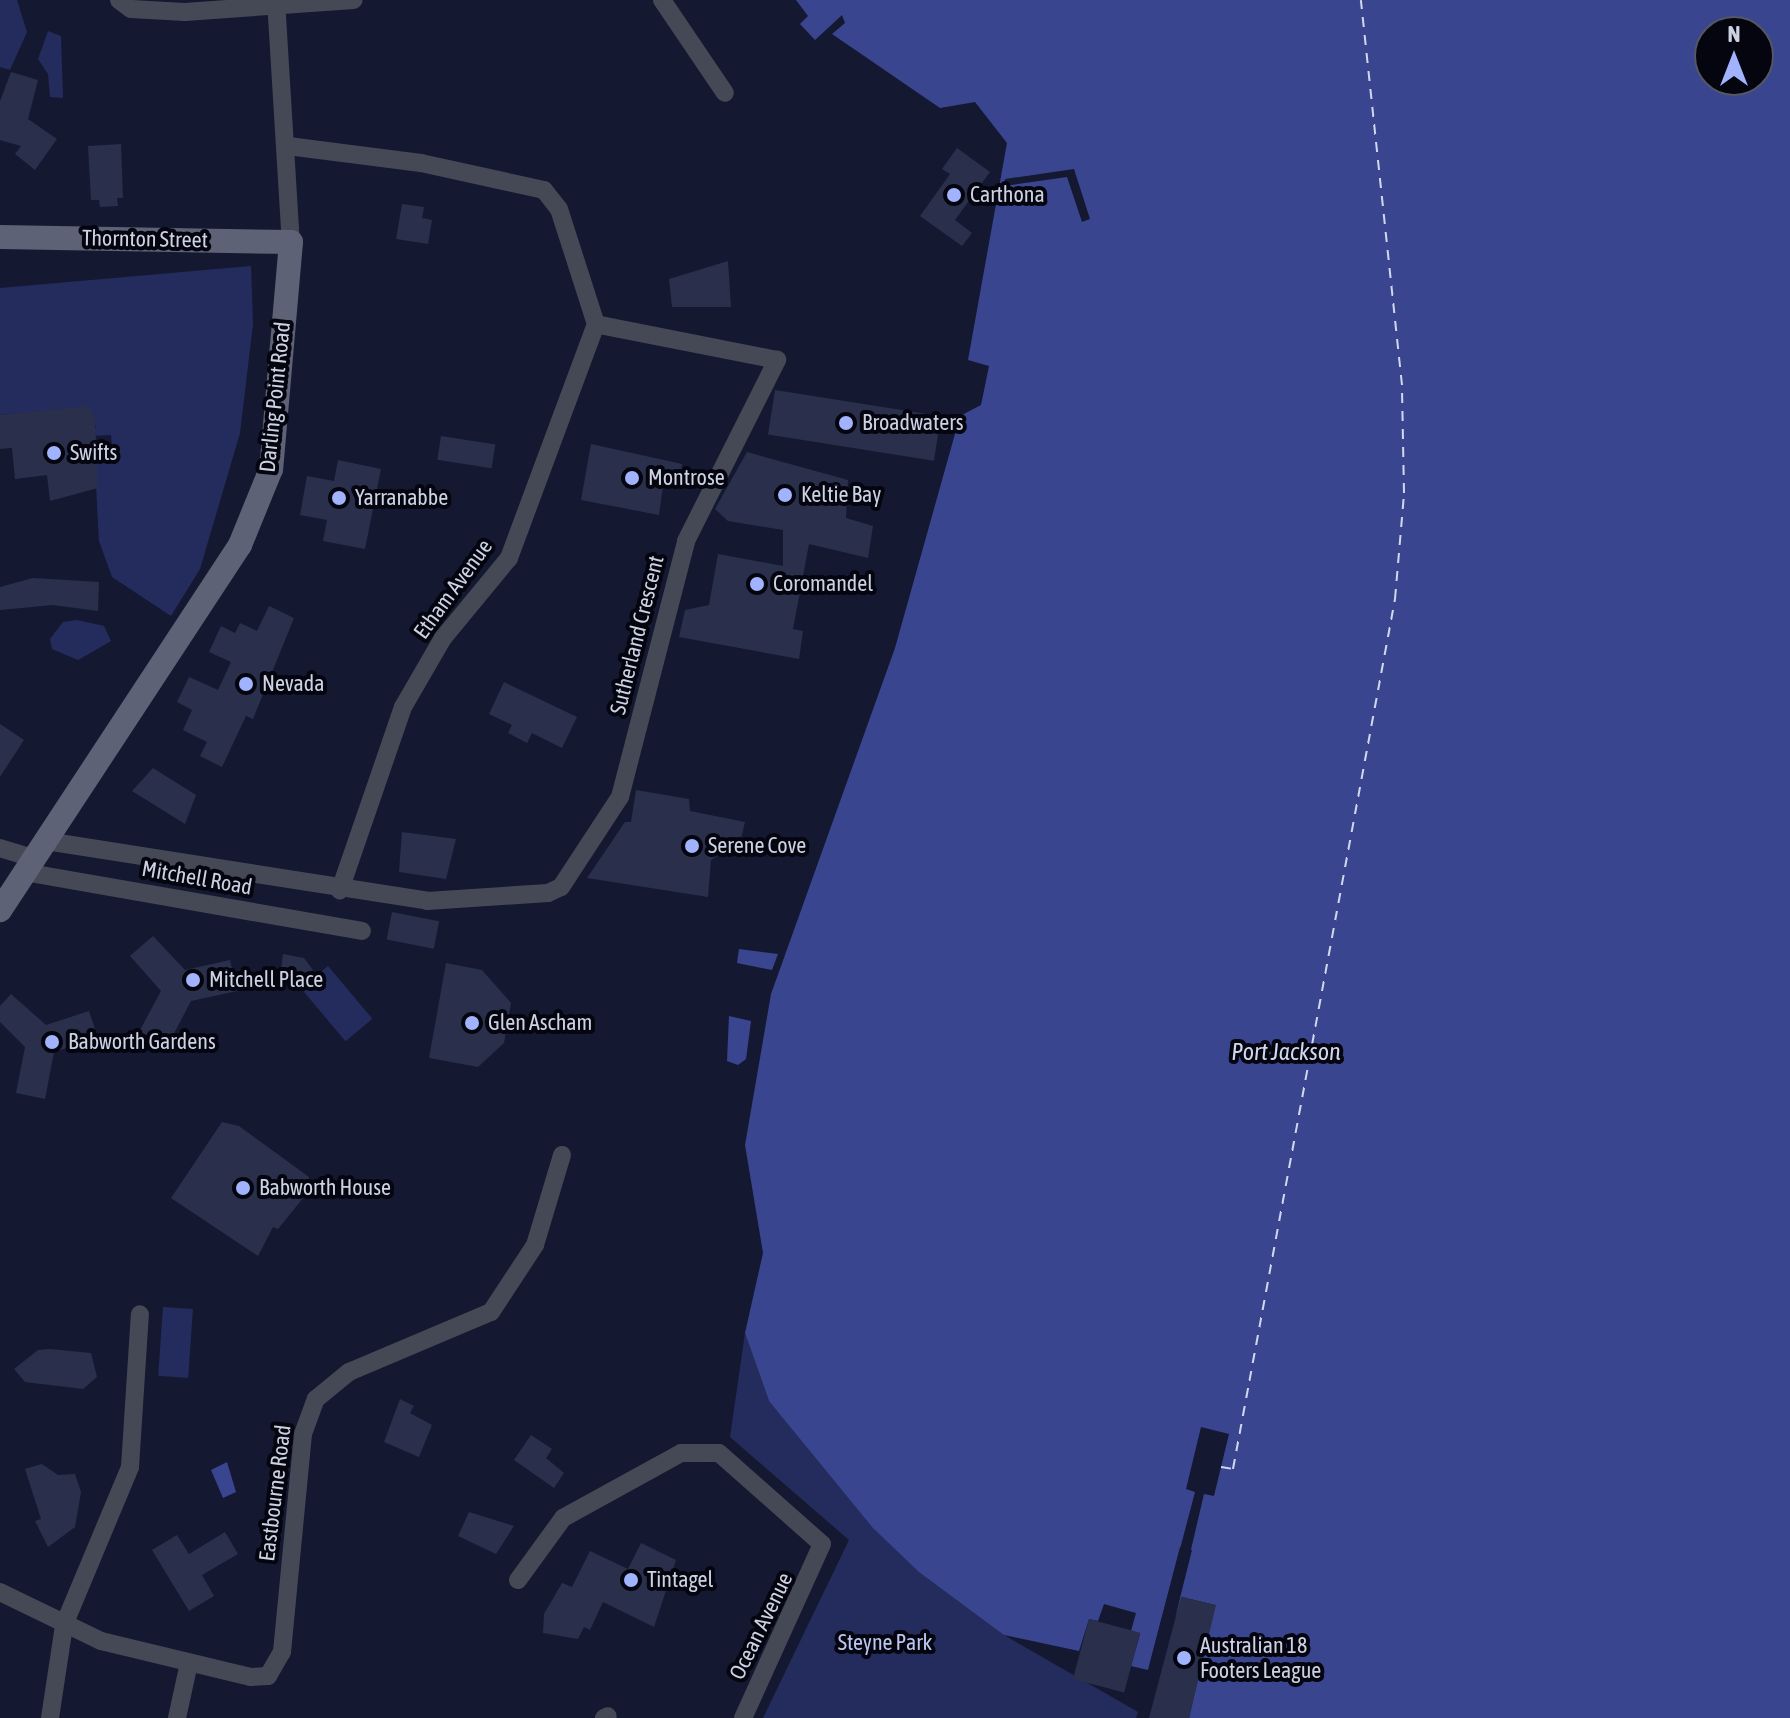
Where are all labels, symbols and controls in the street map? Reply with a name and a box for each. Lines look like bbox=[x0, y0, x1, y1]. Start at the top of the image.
north arrow bbox=[1694, 16, 1774, 96]
text: N bbox=[1728, 21, 1740, 47]
place label: Carthona bbox=[970, 182, 1045, 208]
marker: Carthona bbox=[945, 186, 963, 204]
street label: Thornton Street bbox=[82, 225, 208, 253]
street label: Darling Point Road bbox=[254, 321, 296, 473]
place label: Broadwaters bbox=[862, 410, 963, 436]
marker: Broadwaters bbox=[837, 414, 855, 432]
place label: Swifts bbox=[70, 440, 117, 466]
marker: Swifts bbox=[45, 444, 63, 462]
place label: Montrose bbox=[648, 465, 725, 491]
marker: Montrose bbox=[623, 469, 641, 487]
place label: Keltie Bay bbox=[801, 482, 881, 508]
place label: Yarranabbe bbox=[355, 485, 448, 511]
marker: Keltie Bay bbox=[776, 486, 794, 504]
marker: Yarranabbe bbox=[330, 489, 348, 507]
street label: Etham Avenue bbox=[408, 534, 498, 644]
street label: Sutherland Crescent bbox=[604, 553, 670, 717]
place label: Coromandel bbox=[773, 571, 873, 597]
marker: Coromandel bbox=[748, 575, 766, 593]
place label: Nevada bbox=[262, 671, 324, 697]
marker: Nevada bbox=[237, 675, 255, 693]
place label: Serene Cove bbox=[708, 833, 806, 859]
marker: Serene Cove bbox=[683, 837, 701, 855]
street label: Mitchell Road bbox=[140, 855, 254, 901]
place label: Mitchell Place bbox=[209, 967, 323, 993]
marker: Mitchell Place bbox=[184, 971, 202, 989]
place label: Glen Ascham bbox=[488, 1010, 592, 1036]
marker: Glen Ascham bbox=[463, 1014, 481, 1032]
place label: Babworth Gardens bbox=[68, 1029, 216, 1055]
marker: Babworth Gardens bbox=[43, 1033, 61, 1051]
water label: Port Jackson bbox=[1231, 1038, 1341, 1066]
place label: Babworth House bbox=[259, 1175, 391, 1201]
marker: Babworth House bbox=[234, 1179, 252, 1197]
street label: Eastbourne Road bbox=[254, 1423, 296, 1563]
place label: Tintagel bbox=[647, 1567, 713, 1593]
street label: Ocean Avenue bbox=[724, 1568, 798, 1684]
marker: Tintagel bbox=[622, 1571, 640, 1589]
park label: Steyne Park bbox=[838, 1630, 932, 1656]
place label: Australian 18 Footers League bbox=[1200, 1632, 1321, 1684]
marker: Australian 18 Footers League bbox=[1175, 1649, 1193, 1667]

